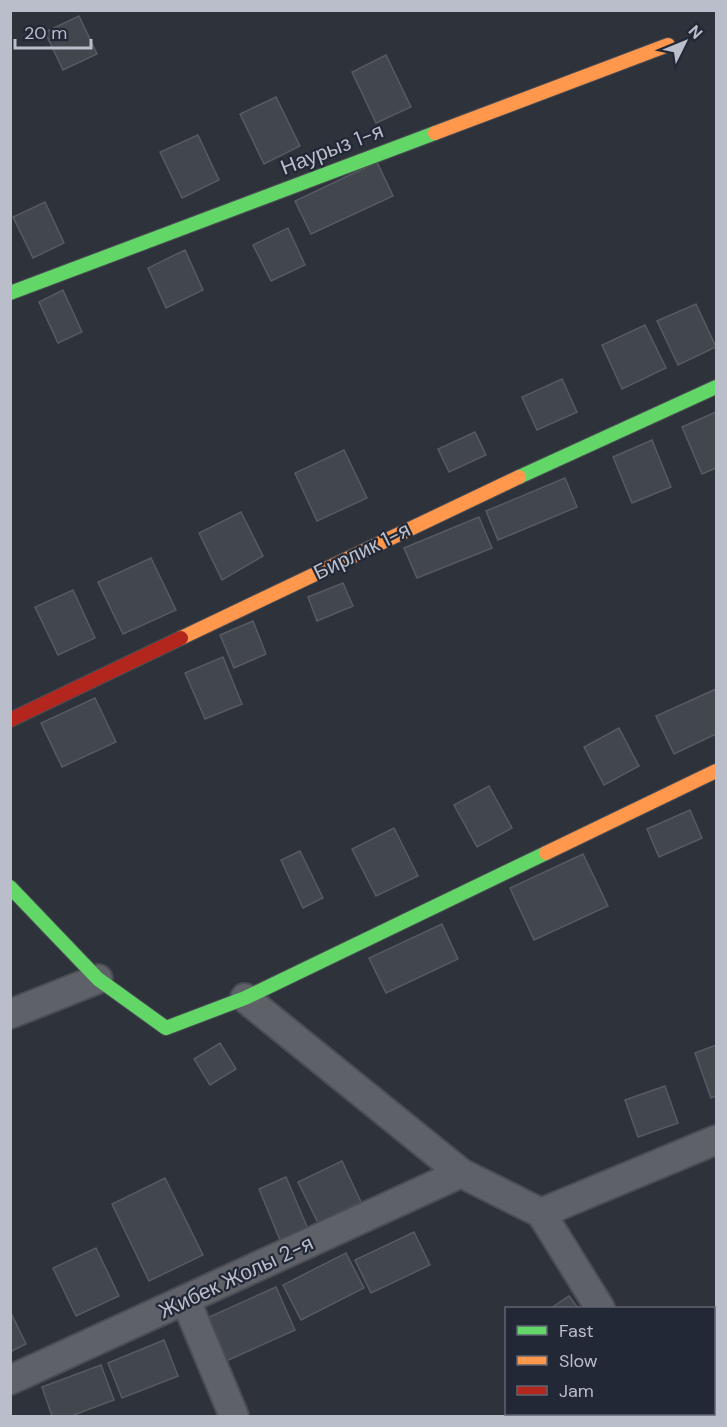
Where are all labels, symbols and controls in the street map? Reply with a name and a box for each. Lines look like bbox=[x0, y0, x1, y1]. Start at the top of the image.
scale bar bbox=[15, 12, 92, 50]
north arrow bbox=[655, 12, 715, 72]
text: 20 m bbox=[24, 21, 67, 45]
text: N bbox=[684, 21, 707, 44]
street label: Наурыз 1-я bbox=[276, 117, 388, 181]
street label: Бирлик 1-я bbox=[309, 516, 415, 586]
street label: Жибек Жолы 2-я bbox=[154, 1229, 318, 1325]
legend bbox=[505, 1307, 715, 1415]
text: Fast bbox=[559, 1319, 594, 1343]
text: Slow bbox=[559, 1349, 598, 1373]
text: Jam bbox=[559, 1379, 594, 1403]

